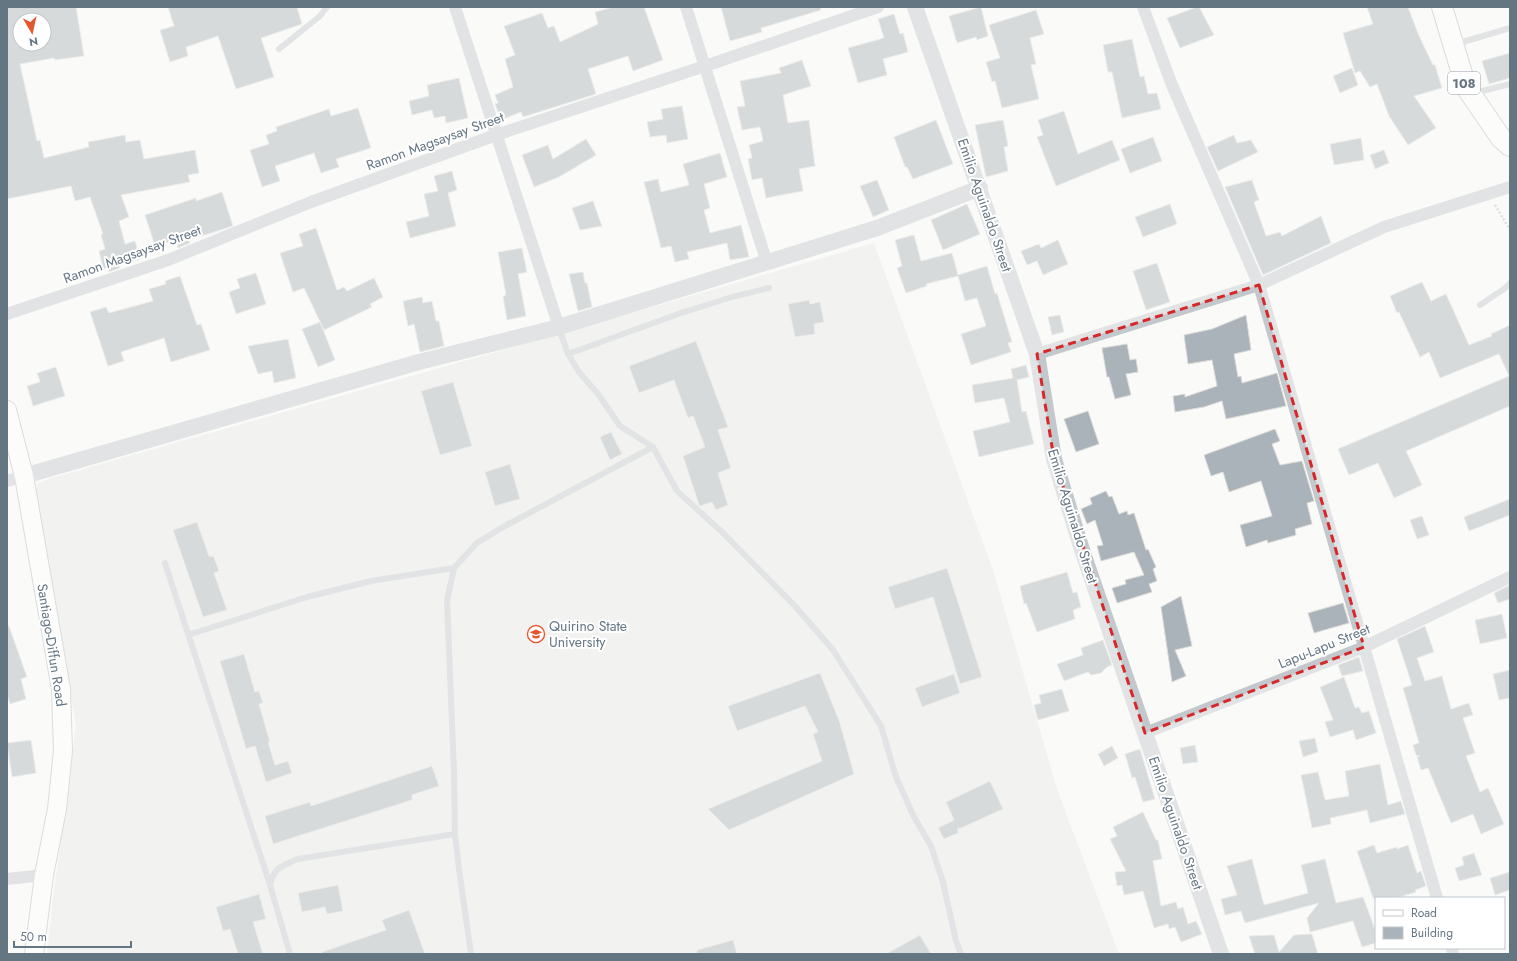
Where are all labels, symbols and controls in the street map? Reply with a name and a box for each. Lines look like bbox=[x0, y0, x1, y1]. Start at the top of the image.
north arrow bbox=[12, 12, 52, 52]
text: N bbox=[28, 33, 39, 50]
road number: 108 bbox=[1448, 72, 1480, 94]
street label: Ramon Magsaysay Street bbox=[363, 107, 507, 175]
street label: Emilio Aguinaldo Street bbox=[953, 136, 1017, 275]
street label: Ramon Magsaysay Street bbox=[60, 220, 204, 288]
street label: Emilio Aguinaldo Street bbox=[1043, 446, 1103, 586]
street label: Santiago-Diffun Road bbox=[32, 582, 72, 708]
place label: Quirino State University bbox=[549, 616, 627, 652]
street label: Lapu-Lapu Street bbox=[1275, 618, 1373, 673]
school or university icon: Quirino State University bbox=[526, 624, 546, 644]
street label: Emilio Aguinaldo Street bbox=[1144, 754, 1208, 893]
legend bbox=[1375, 897, 1505, 949]
text: Road bbox=[1411, 904, 1437, 922]
scale bar bbox=[14, 923, 131, 949]
text: Building bbox=[1411, 924, 1453, 942]
text: 50 m bbox=[20, 928, 47, 946]

